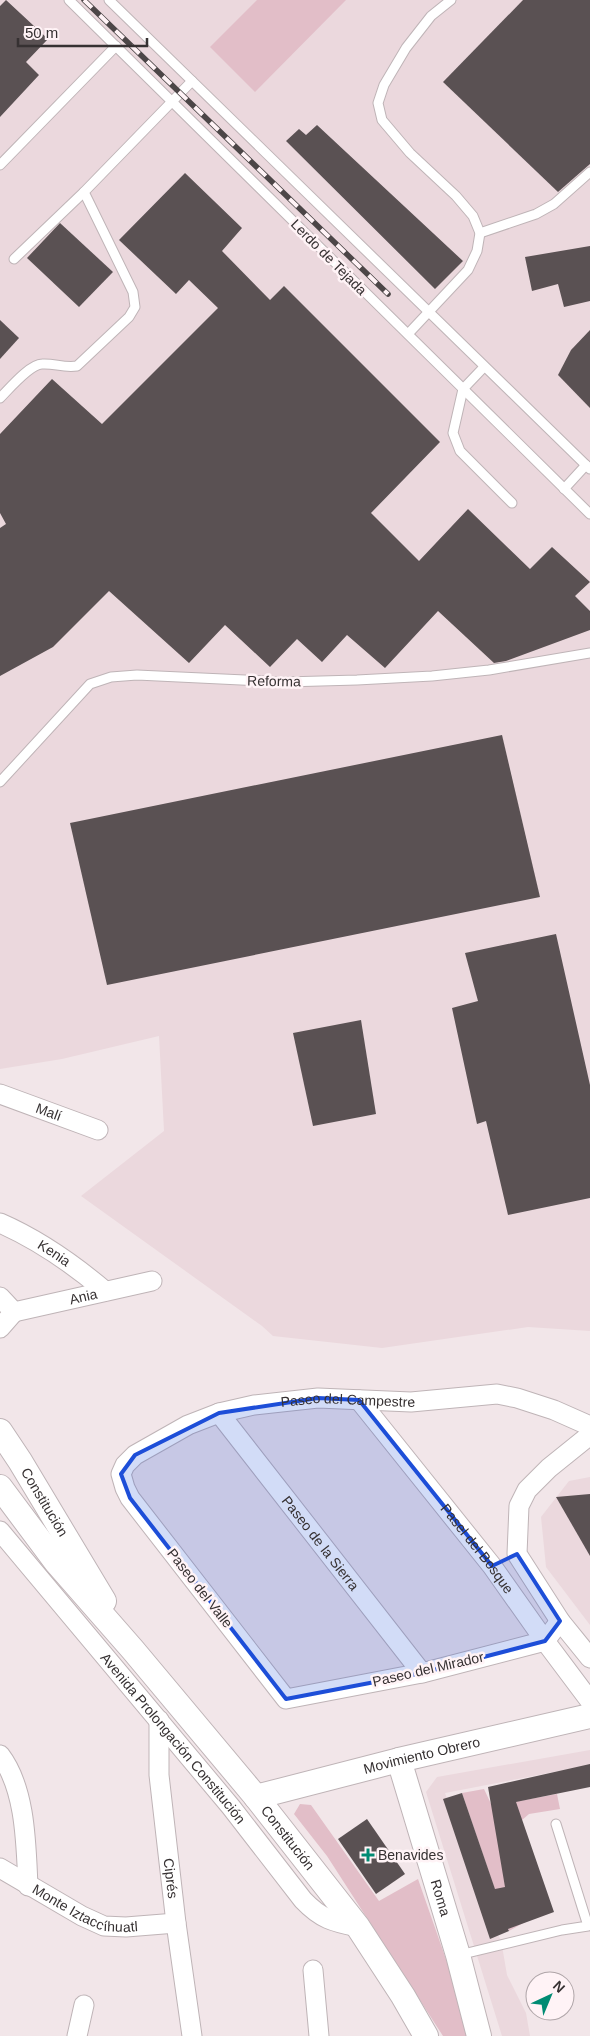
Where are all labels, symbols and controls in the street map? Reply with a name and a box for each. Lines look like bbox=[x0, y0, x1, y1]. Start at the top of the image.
scale bar bbox=[18, 15, 146, 47]
text: 50 m bbox=[25, 24, 58, 41]
street label: Lerdo de Tejada bbox=[288, 216, 370, 298]
street label: Reforma bbox=[247, 673, 301, 689]
street label: Malí bbox=[34, 1100, 64, 1124]
street label: Kenia bbox=[35, 1236, 74, 1270]
street label: Ania bbox=[68, 1286, 99, 1307]
street label: Paseo del Campestre bbox=[280, 1390, 416, 1410]
street label: Constitución bbox=[18, 1465, 71, 1539]
street label: Paseo de la Sierra bbox=[279, 1493, 362, 1594]
street label: Pasel del Bosque bbox=[437, 1501, 517, 1597]
street label: Paseo del Valle bbox=[164, 1545, 236, 1631]
street label: Paseo del Mirador bbox=[371, 1648, 485, 1690]
street label: Avenida Prolongación Constitución bbox=[97, 1650, 249, 1827]
street label: Movimiento Obrero bbox=[362, 1734, 482, 1777]
street label: Constitución bbox=[258, 1802, 318, 1873]
place label: Benavides bbox=[378, 1847, 443, 1863]
marker: Benavides bbox=[362, 1849, 374, 1861]
street label: Ciprés bbox=[161, 1857, 181, 1899]
street label: Roma bbox=[428, 1878, 454, 1918]
street label: Monte Iztaccíhuatl bbox=[30, 1881, 138, 1935]
north arrow bbox=[525, 1971, 575, 2021]
text: N bbox=[550, 1977, 568, 1996]

